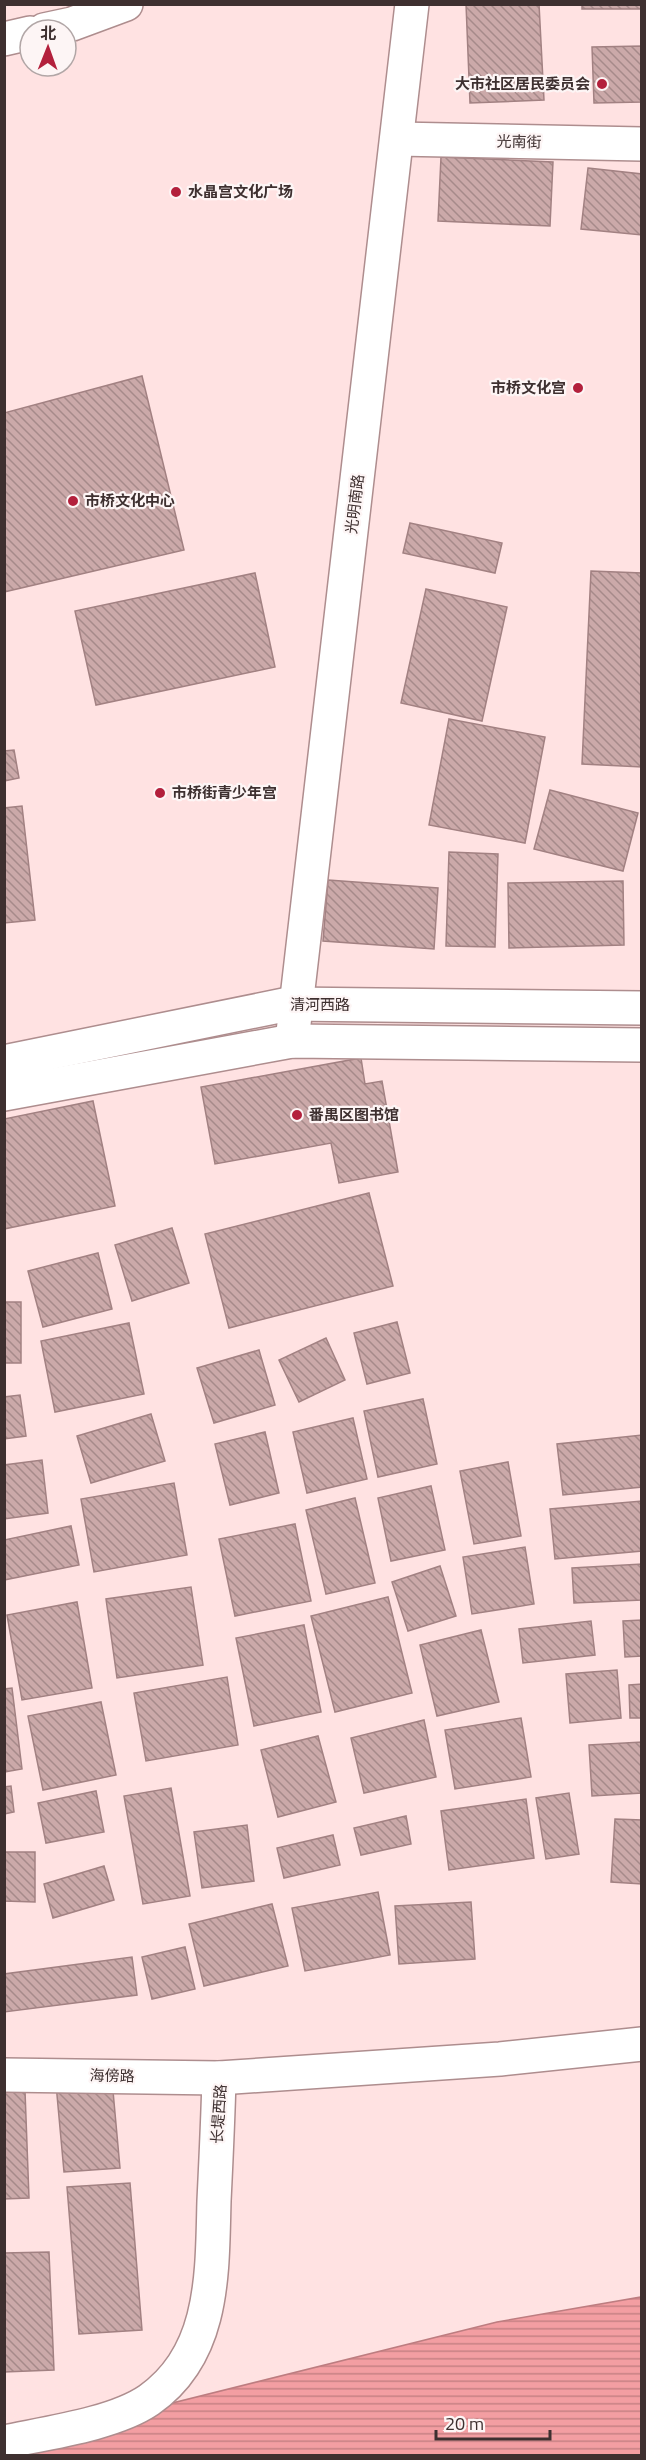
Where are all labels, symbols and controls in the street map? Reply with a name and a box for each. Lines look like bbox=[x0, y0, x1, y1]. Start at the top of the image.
north arrow bbox=[18, 18, 78, 78]
text: 北 bbox=[40, 21, 56, 45]
place label: 大市社区居民委员会 bbox=[455, 72, 590, 95]
marker: 大市社区居民委员会 bbox=[595, 77, 609, 91]
street label: 光南街 bbox=[496, 130, 542, 153]
place label: 水晶宫文化广场 bbox=[188, 180, 293, 203]
marker: 水晶宫文化广场 bbox=[169, 185, 183, 199]
place label: 市桥文化宫 bbox=[491, 376, 566, 399]
marker: 市桥文化宫 bbox=[571, 381, 585, 395]
street label: 光明南路 bbox=[339, 473, 370, 535]
place label: 市桥文化中心 bbox=[85, 489, 175, 512]
marker: 市桥文化中心 bbox=[66, 494, 80, 508]
place label: 市桥街青少年宫 bbox=[172, 781, 277, 804]
marker: 市桥街青少年宫 bbox=[153, 786, 167, 800]
street label: 清河西路 bbox=[290, 993, 350, 1016]
place label: 番禺区图书馆 bbox=[309, 1103, 399, 1126]
marker: 番禺区图书馆 bbox=[290, 1108, 304, 1122]
street label: 海傍路 bbox=[89, 2064, 135, 2087]
street label: 长堤西路 bbox=[205, 2083, 232, 2145]
scale bar bbox=[436, 2403, 550, 2441]
text: 20 m bbox=[445, 2410, 484, 2437]

